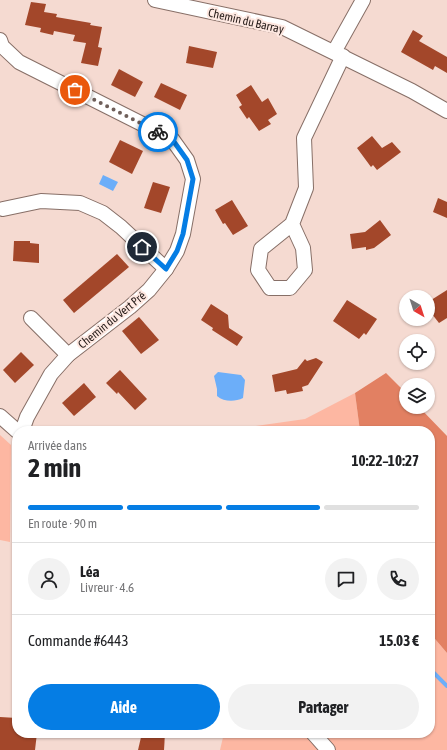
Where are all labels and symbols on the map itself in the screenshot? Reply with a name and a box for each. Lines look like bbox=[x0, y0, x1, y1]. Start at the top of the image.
street label: Chemin du Barray bbox=[207, 5, 285, 37]
pin bbox=[58, 73, 92, 107]
courier bbox=[138, 112, 178, 152]
pin bbox=[125, 230, 159, 264]
street label: Chemin du Vert Pré bbox=[75, 288, 149, 352]
north arrow bbox=[399, 290, 435, 326]

